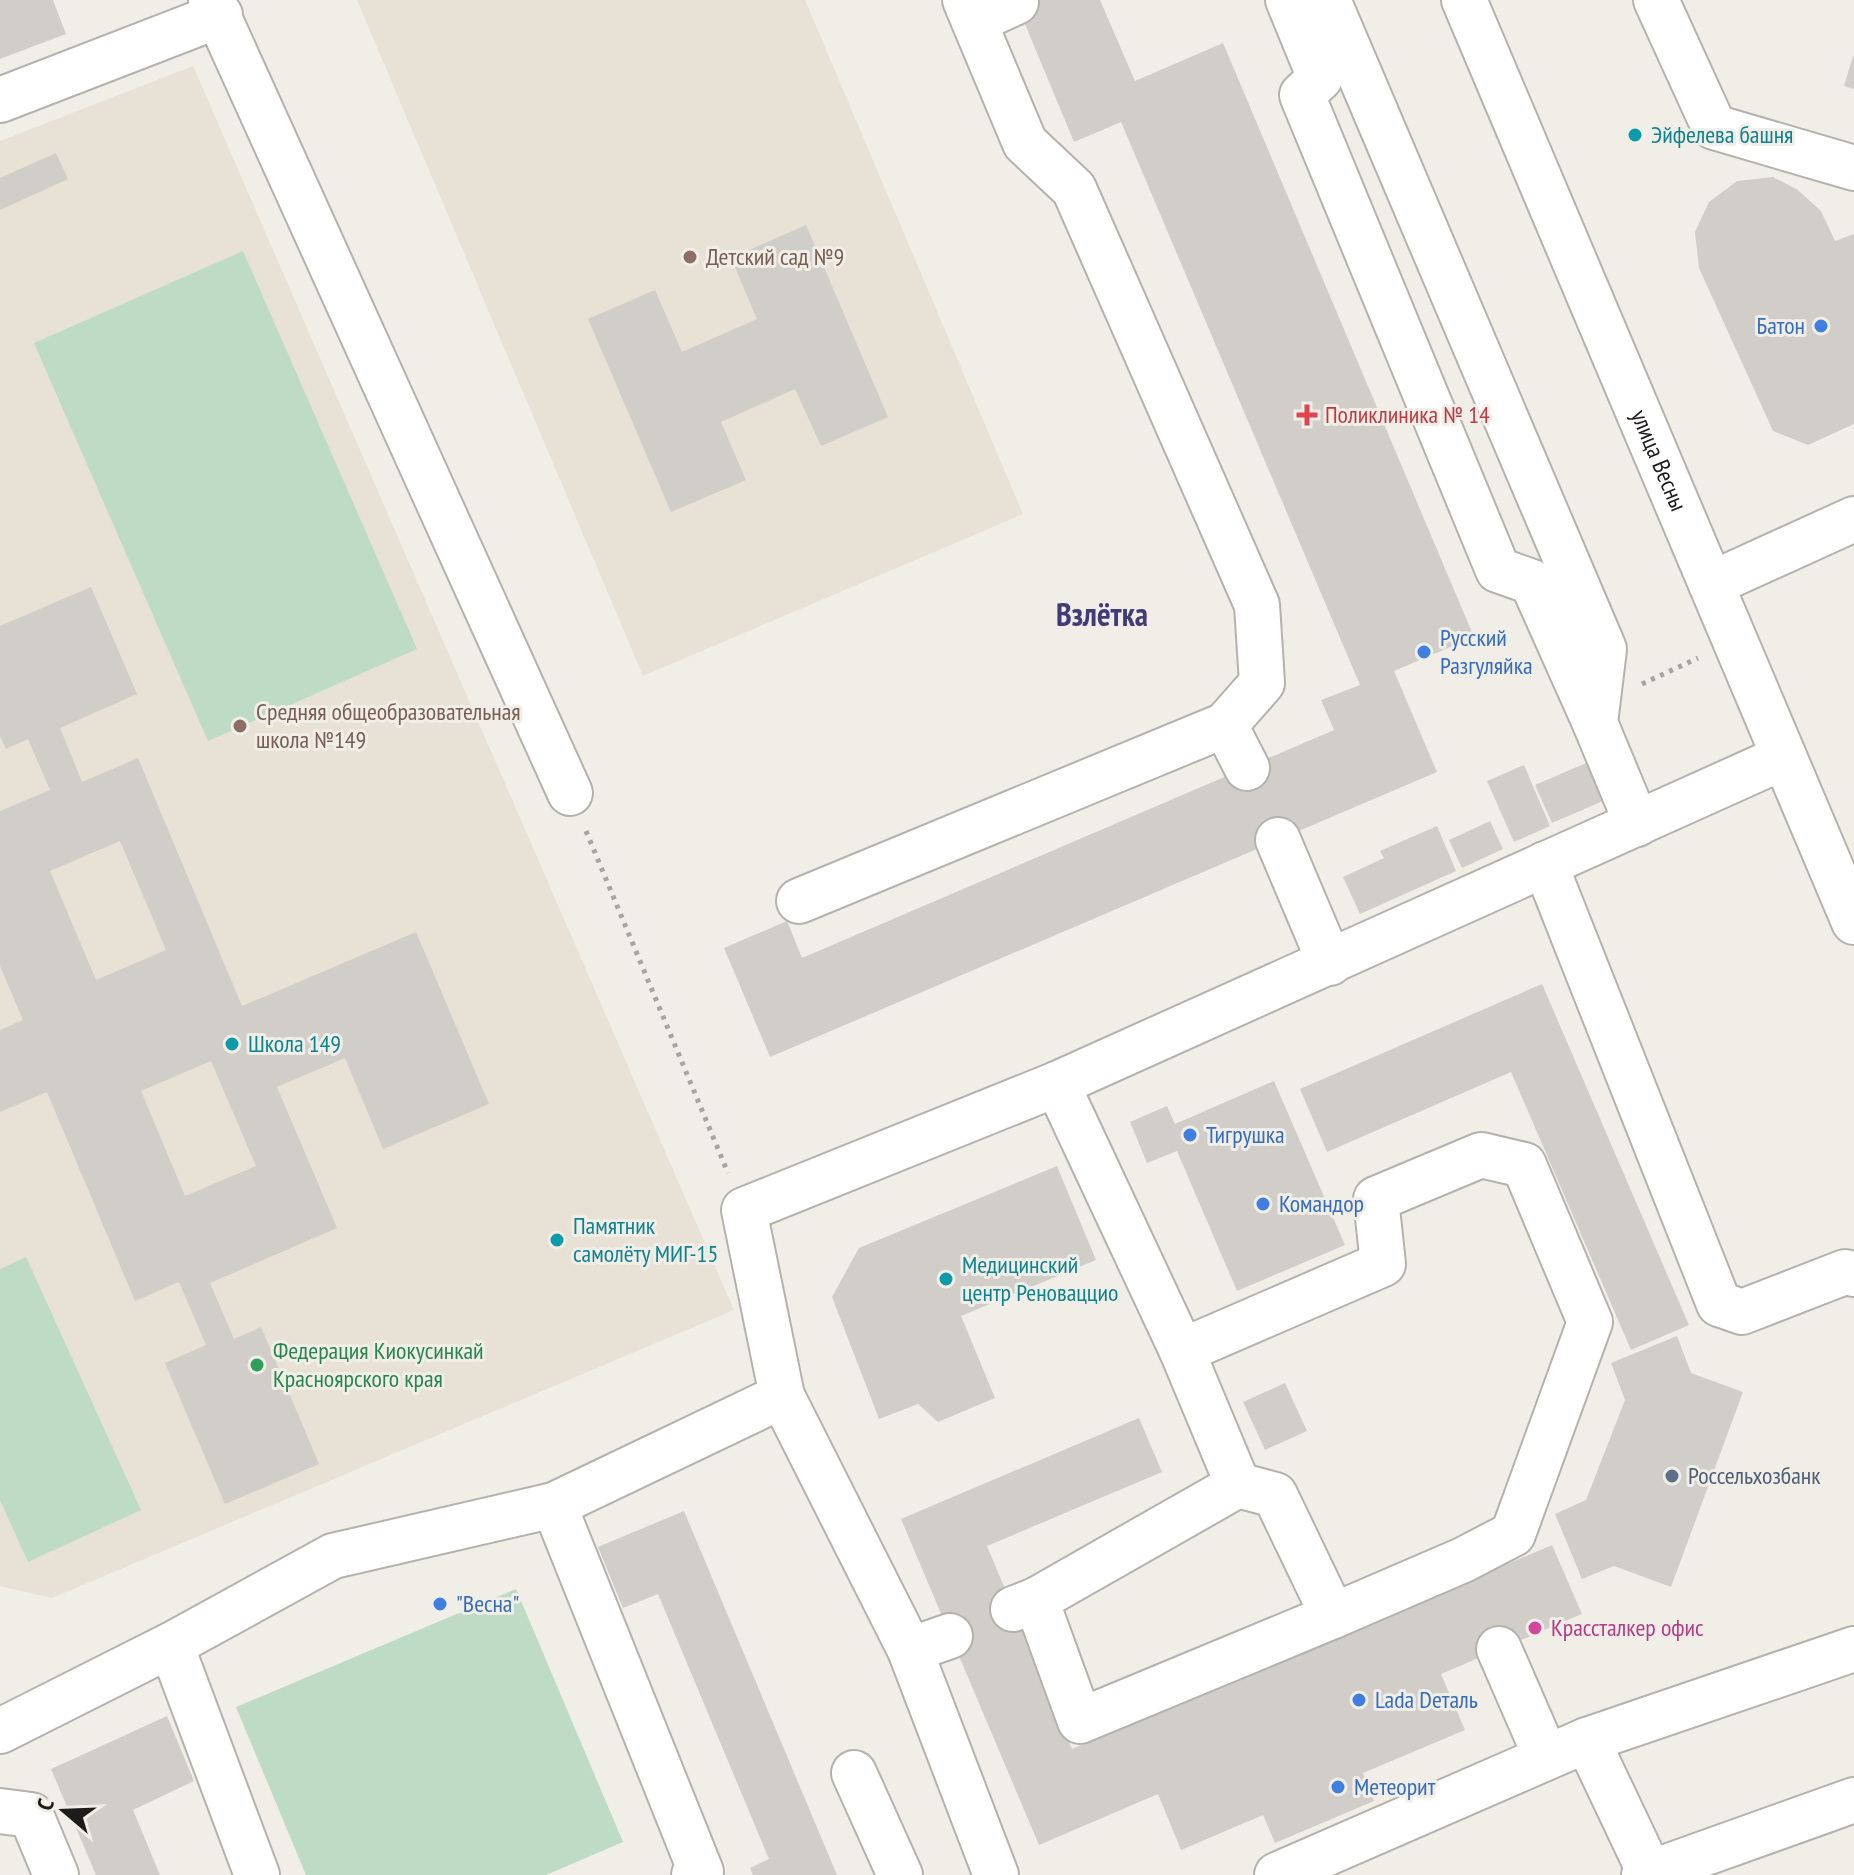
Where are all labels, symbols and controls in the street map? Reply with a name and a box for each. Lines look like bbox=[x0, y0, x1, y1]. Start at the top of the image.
place label: Эйфелева башня bbox=[1651, 119, 1793, 150]
marker: Эйфелева башня bbox=[1626, 126, 1644, 144]
place label: Детский сад №9 bbox=[706, 241, 844, 272]
marker: Детский сад №9 bbox=[681, 248, 699, 266]
place label: Батон bbox=[1757, 310, 1805, 341]
marker: Батон bbox=[1812, 317, 1830, 335]
place label: Поликлиника № 14 bbox=[1325, 399, 1490, 430]
marker: Поликлиника № 14 bbox=[1296, 404, 1318, 426]
street label: улица Весны bbox=[1624, 405, 1694, 516]
district label: Взлётка bbox=[1056, 593, 1148, 635]
place label: Русский Разгуляйка bbox=[1440, 622, 1533, 681]
marker: Русский Разгуляйка bbox=[1415, 643, 1433, 661]
place label: Средняя общеобразовательная школа №149 bbox=[256, 696, 521, 755]
marker: Средняя общеобразовательная школа №149 bbox=[231, 717, 249, 735]
place label: Школа 149 bbox=[248, 1028, 341, 1059]
marker: Школа 149 bbox=[223, 1035, 241, 1053]
place label: Тигрушка bbox=[1206, 1119, 1285, 1150]
marker: Тигрушка bbox=[1181, 1126, 1199, 1144]
place label: Командор bbox=[1279, 1188, 1364, 1219]
marker: Командор bbox=[1254, 1195, 1272, 1213]
place label: Памятник самолёту МИГ-15 bbox=[573, 1210, 718, 1269]
marker: Памятник самолёту МИГ-15 bbox=[548, 1231, 566, 1249]
place label: Медицинский центр Реноваццио bbox=[962, 1249, 1118, 1308]
marker: Медицинский центр Реноваццио bbox=[937, 1270, 955, 1288]
place label: Федерация Киокусинкай Красноярского края bbox=[273, 1335, 484, 1394]
marker: Федерация Киокусинкай Красноярского края bbox=[248, 1356, 266, 1374]
place label: Россельхозбанк bbox=[1688, 1460, 1821, 1491]
marker: Россельхозбанк bbox=[1663, 1467, 1681, 1485]
place label: "Весна" bbox=[456, 1588, 519, 1619]
marker: "Весна" bbox=[431, 1595, 449, 1613]
place label: Крассталкер офис bbox=[1551, 1612, 1704, 1643]
marker: Крассталкер офис bbox=[1526, 1619, 1544, 1637]
place label: Lada Dеталь bbox=[1375, 1684, 1478, 1715]
marker: Lada Dеталь bbox=[1350, 1691, 1368, 1709]
north arrow bbox=[24, 1771, 104, 1851]
place label: Метеорит bbox=[1354, 1771, 1436, 1802]
marker: Метеорит bbox=[1329, 1778, 1347, 1796]
text: С bbox=[30, 1795, 60, 1814]

